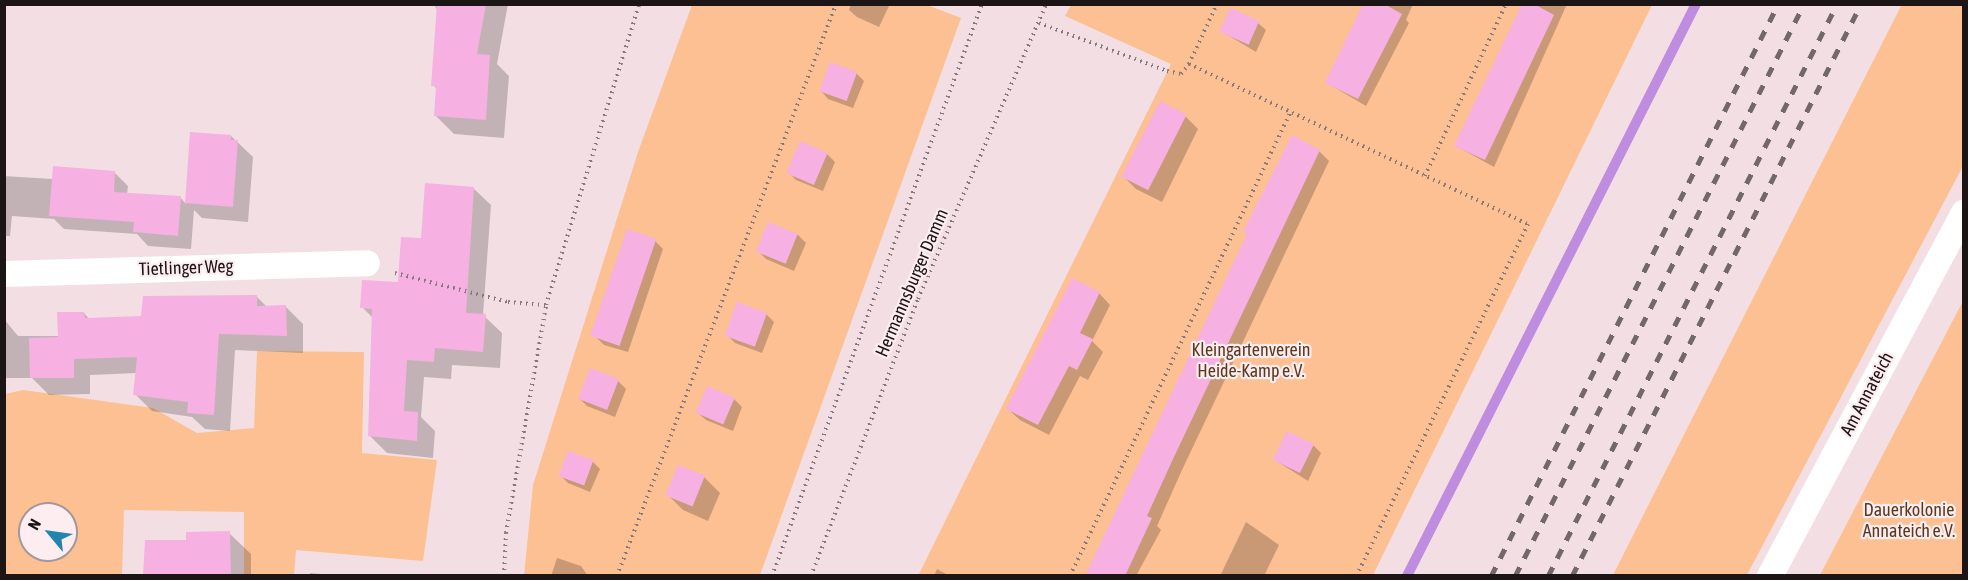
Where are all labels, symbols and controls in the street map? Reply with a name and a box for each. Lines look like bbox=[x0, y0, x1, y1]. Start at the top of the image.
street label: Hermannsburger Damm bbox=[871, 206, 953, 360]
street label: Tietlinger Weg bbox=[138, 256, 234, 280]
park label: Kleingartenverein Heide-Kamp e.V. bbox=[1192, 340, 1310, 382]
street label: Am Annateich bbox=[1836, 348, 1898, 440]
park label: Dauerkolonie Annateich e.V. bbox=[1863, 500, 1955, 542]
north arrow bbox=[18, 502, 78, 562]
text: N bbox=[24, 516, 44, 533]

